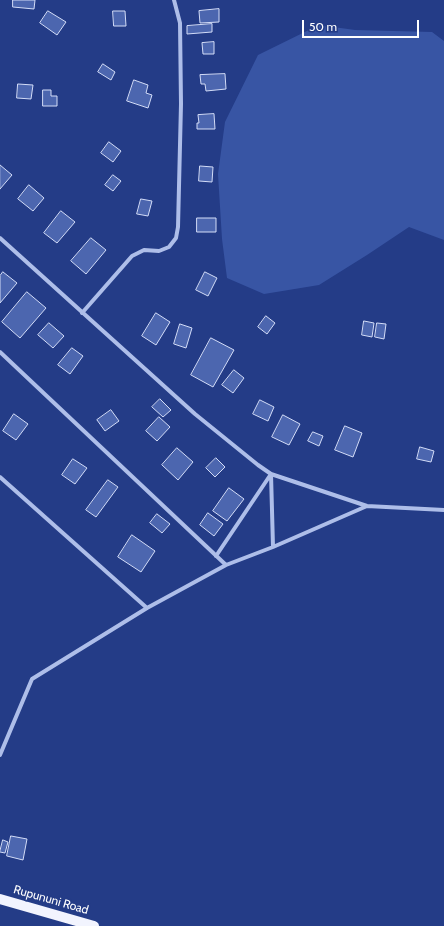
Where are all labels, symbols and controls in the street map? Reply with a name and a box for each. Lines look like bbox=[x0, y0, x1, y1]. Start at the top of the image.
scale bar bbox=[304, 12, 421, 38]
text: 50 m bbox=[309, 19, 337, 34]
street label: Rupununi Road bbox=[12, 882, 90, 918]

